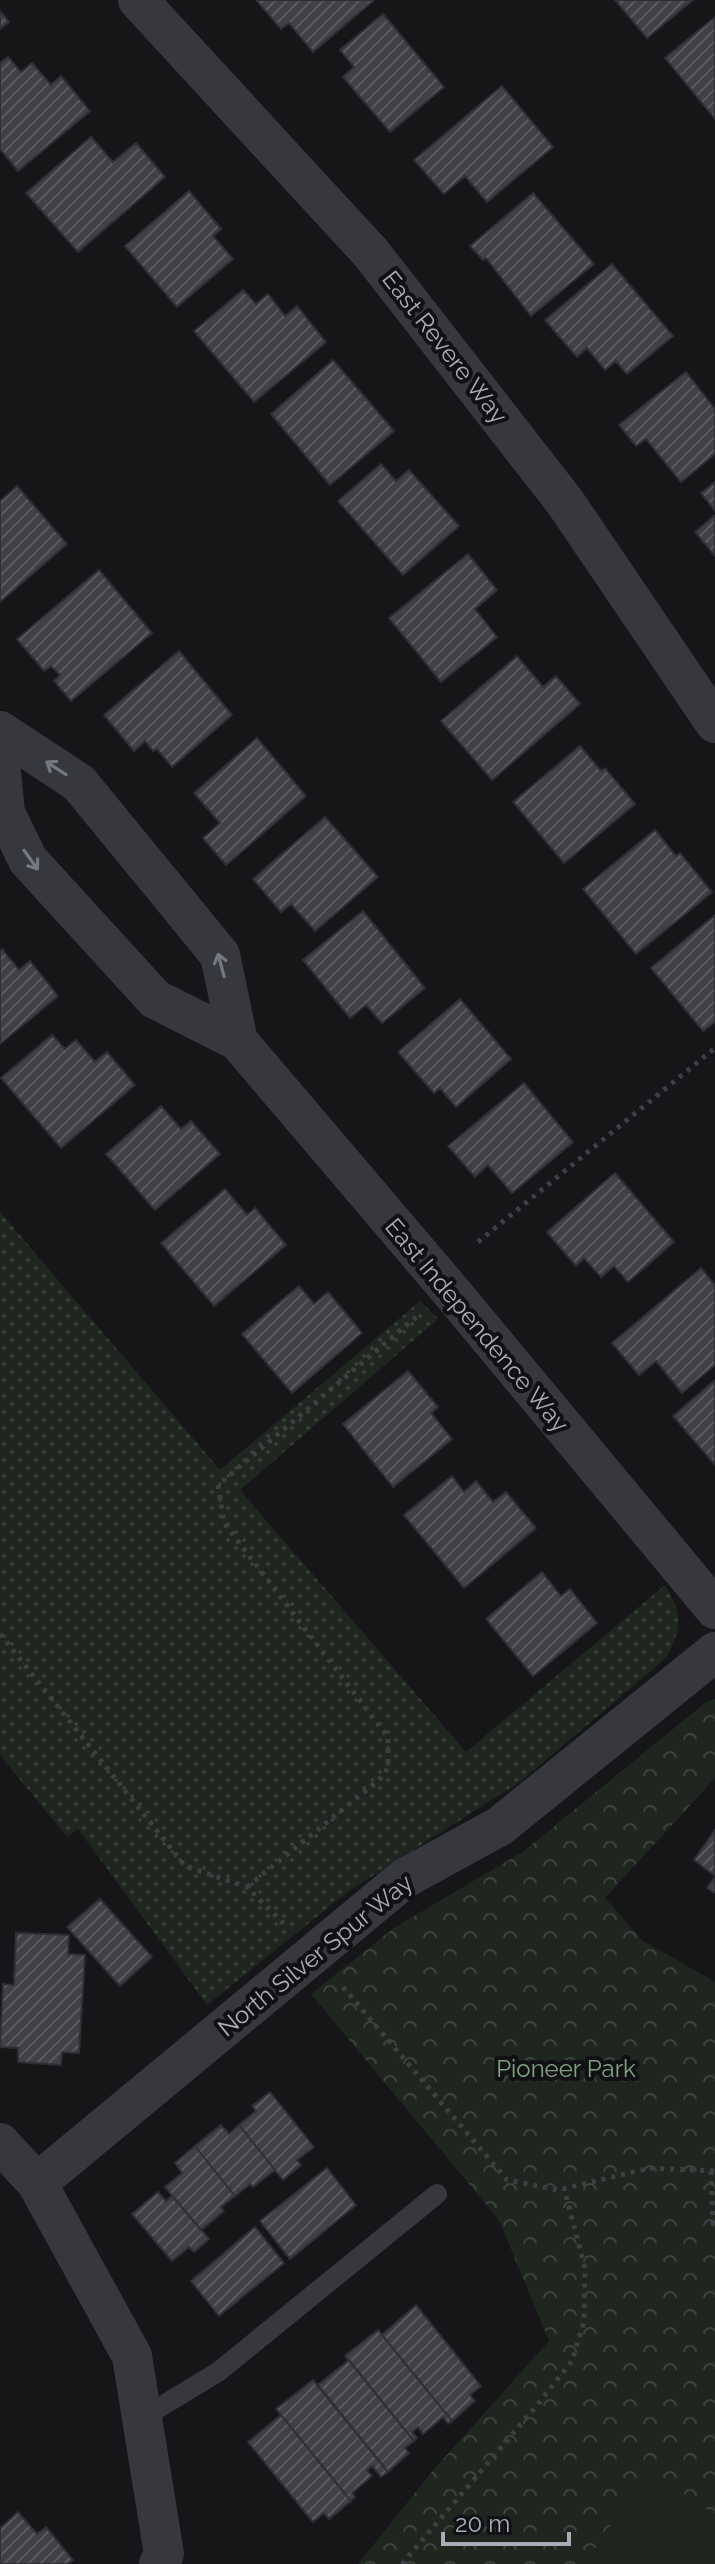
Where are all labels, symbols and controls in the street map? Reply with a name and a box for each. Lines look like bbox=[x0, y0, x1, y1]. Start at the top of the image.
street label: East Revere Way bbox=[376, 265, 514, 429]
one-way arrow bbox=[45, 759, 68, 775]
one-way arrow bbox=[22, 849, 39, 870]
one-way arrow bbox=[213, 953, 228, 979]
street label: East Independence Way bbox=[379, 1212, 575, 1438]
street label: North Silver Spur Way bbox=[212, 1868, 418, 2042]
park label: Pioneer Park bbox=[496, 2054, 636, 2083]
scale bar bbox=[443, 2496, 569, 2546]
text: 20 m bbox=[455, 2509, 510, 2538]

